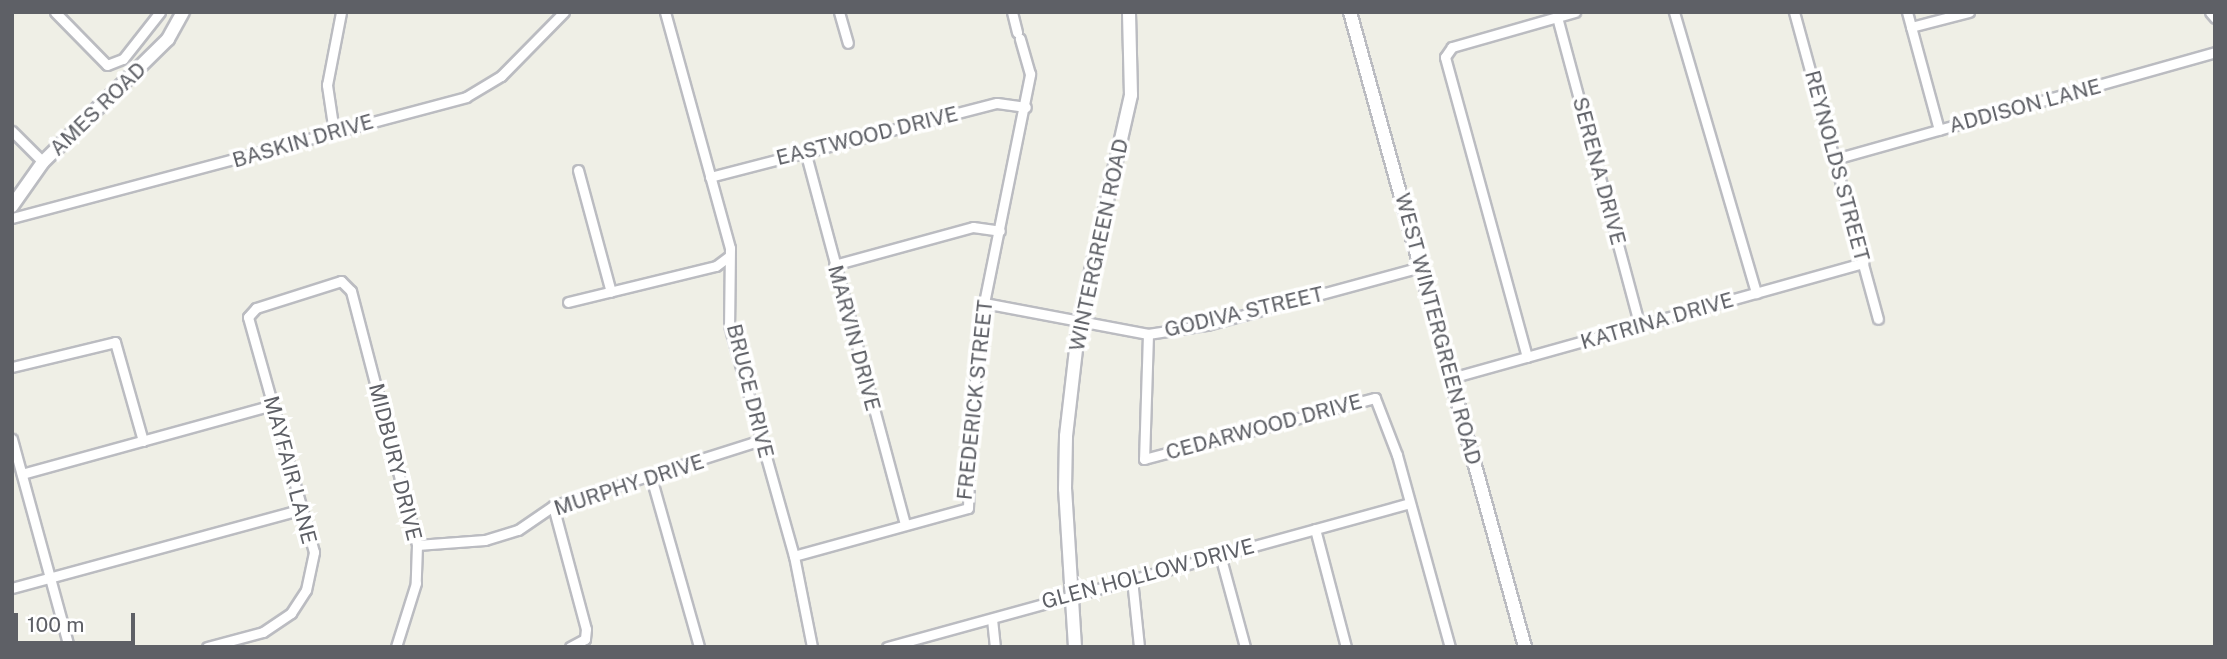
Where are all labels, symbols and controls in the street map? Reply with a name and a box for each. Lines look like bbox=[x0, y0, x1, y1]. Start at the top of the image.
street label: AMES ROAD bbox=[45, 57, 151, 161]
street label: REYNOLDS STREET bbox=[1799, 68, 1875, 264]
street label: ADDISON LANE bbox=[1946, 74, 2104, 138]
street label: SERENA DRIVE bbox=[1567, 94, 1631, 248]
street label: EASTWOOD DRIVE bbox=[774, 101, 960, 171]
street label: BASKIN DRIVE bbox=[230, 109, 376, 173]
street label: WINTERGREEN ROAD bbox=[1064, 137, 1134, 353]
street label: WEST WINTERGREEN ROAD bbox=[1389, 190, 1487, 468]
street label: MARVIN DRIVE bbox=[822, 262, 886, 414]
street label: GODIVA STREET bbox=[1162, 281, 1326, 343]
street label: KATRINA DRIVE bbox=[1578, 287, 1736, 355]
street label: FREDERICK STREET bbox=[952, 299, 998, 501]
street label: BRUCE DRIVE bbox=[721, 321, 779, 461]
street label: MIDBURY DRIVE bbox=[363, 381, 427, 543]
street label: CEDARWOOD DRIVE bbox=[1163, 389, 1365, 465]
street label: MAYFAIR LANE bbox=[258, 393, 322, 547]
street label: MURPHY DRIVE bbox=[551, 449, 707, 521]
street label: GLEN HOLLOW DRIVE bbox=[1039, 533, 1257, 615]
scale bar bbox=[18, 600, 138, 644]
text: 100 m bbox=[27, 612, 84, 637]

